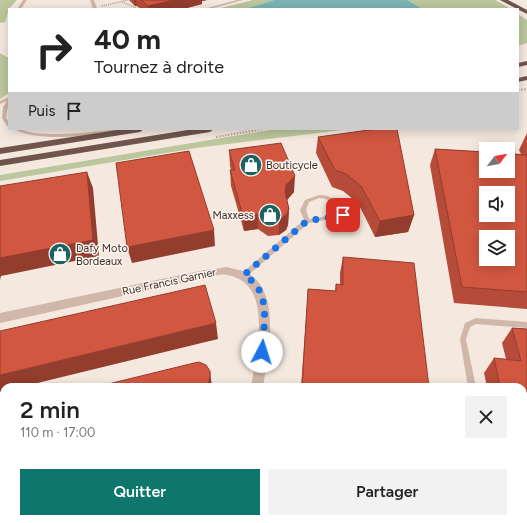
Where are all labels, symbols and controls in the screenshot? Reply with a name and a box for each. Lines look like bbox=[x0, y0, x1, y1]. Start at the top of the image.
text: 40 m bbox=[94, 22, 161, 56]
icon: right bbox=[28, 24, 80, 76]
text: Tournez à droite bbox=[94, 56, 224, 78]
icon: arrive bbox=[63, 100, 85, 122]
text: Puis bbox=[28, 102, 55, 120]
north arrow bbox=[479, 142, 515, 178]
map controls bbox=[479, 142, 515, 266]
shop icon: Bouticycle bbox=[238, 152, 264, 178]
place label: Bouticycle bbox=[266, 159, 318, 172]
button: sound bbox=[479, 186, 515, 222]
pin bbox=[326, 198, 360, 232]
shop icon: Maxxess bbox=[257, 202, 283, 228]
icon: arrive bbox=[332, 204, 354, 226]
place label: Maxxess bbox=[212, 209, 254, 222]
button: layers bbox=[479, 230, 515, 266]
shop icon: Dafy Moto Bordeaux bbox=[47, 241, 73, 267]
place label: Dafy Moto Bordeaux bbox=[76, 242, 128, 268]
street label: Rue Francis Garnier bbox=[121, 266, 217, 298]
position arrow bbox=[241, 331, 283, 373]
text: 2 min bbox=[20, 395, 80, 424]
button: close bbox=[465, 396, 507, 438]
text: 110 m · 17:00 bbox=[20, 425, 95, 440]
button: Quitter bbox=[20, 469, 260, 515]
button: Partager bbox=[268, 469, 507, 515]

